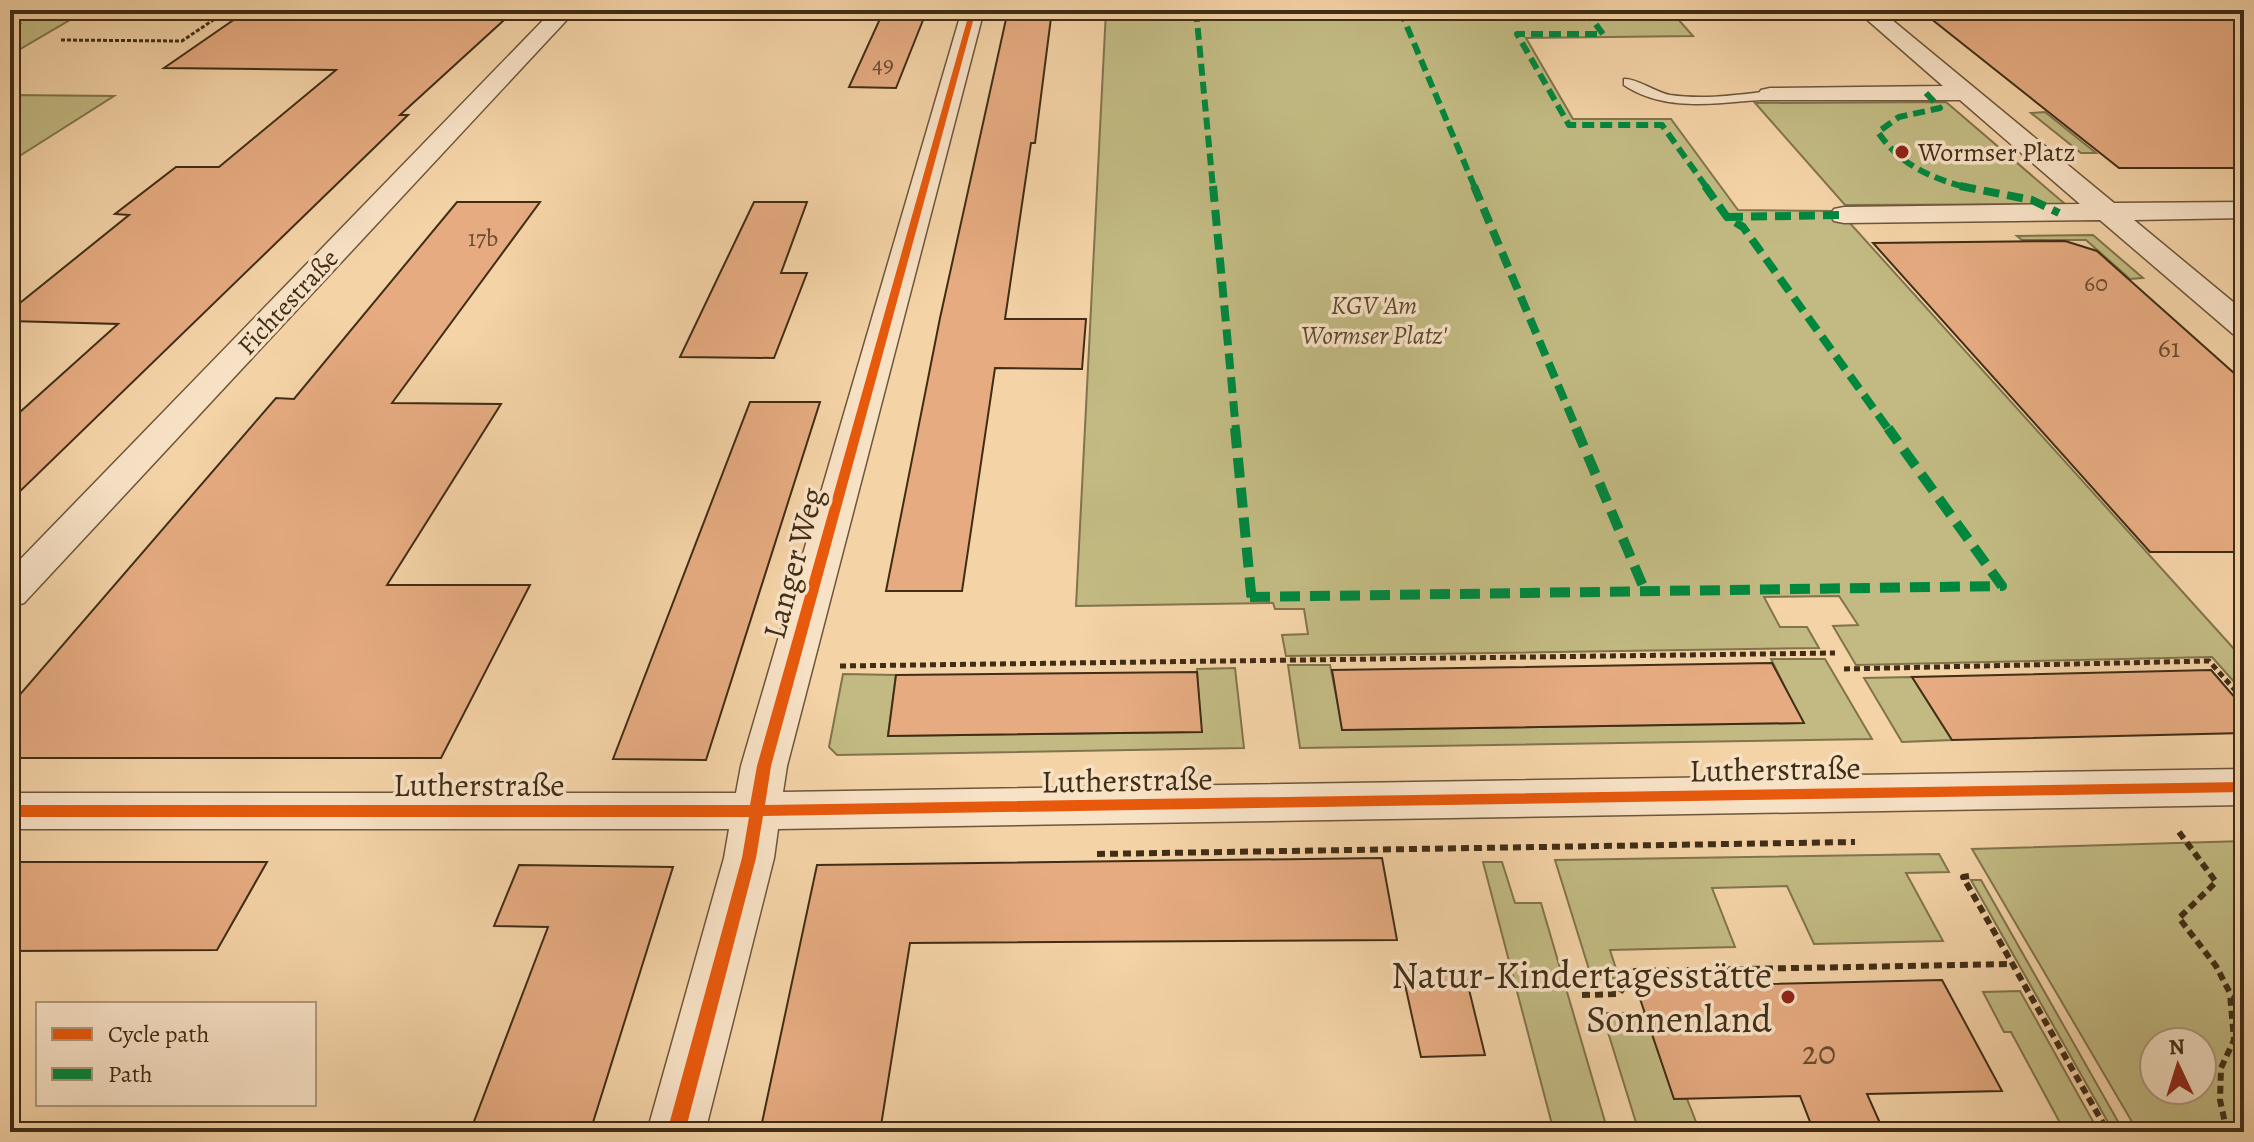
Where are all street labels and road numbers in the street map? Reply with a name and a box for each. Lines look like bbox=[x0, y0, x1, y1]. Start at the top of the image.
street label: Fichtestraße bbox=[230, 241, 346, 363]
street label: Langer Weg bbox=[752, 482, 834, 644]
street label: Lutherstraße bbox=[1689, 746, 1861, 792]
street label: Lutherstraße bbox=[1041, 757, 1213, 803]
street label: Lutherstraße bbox=[393, 763, 565, 807]

